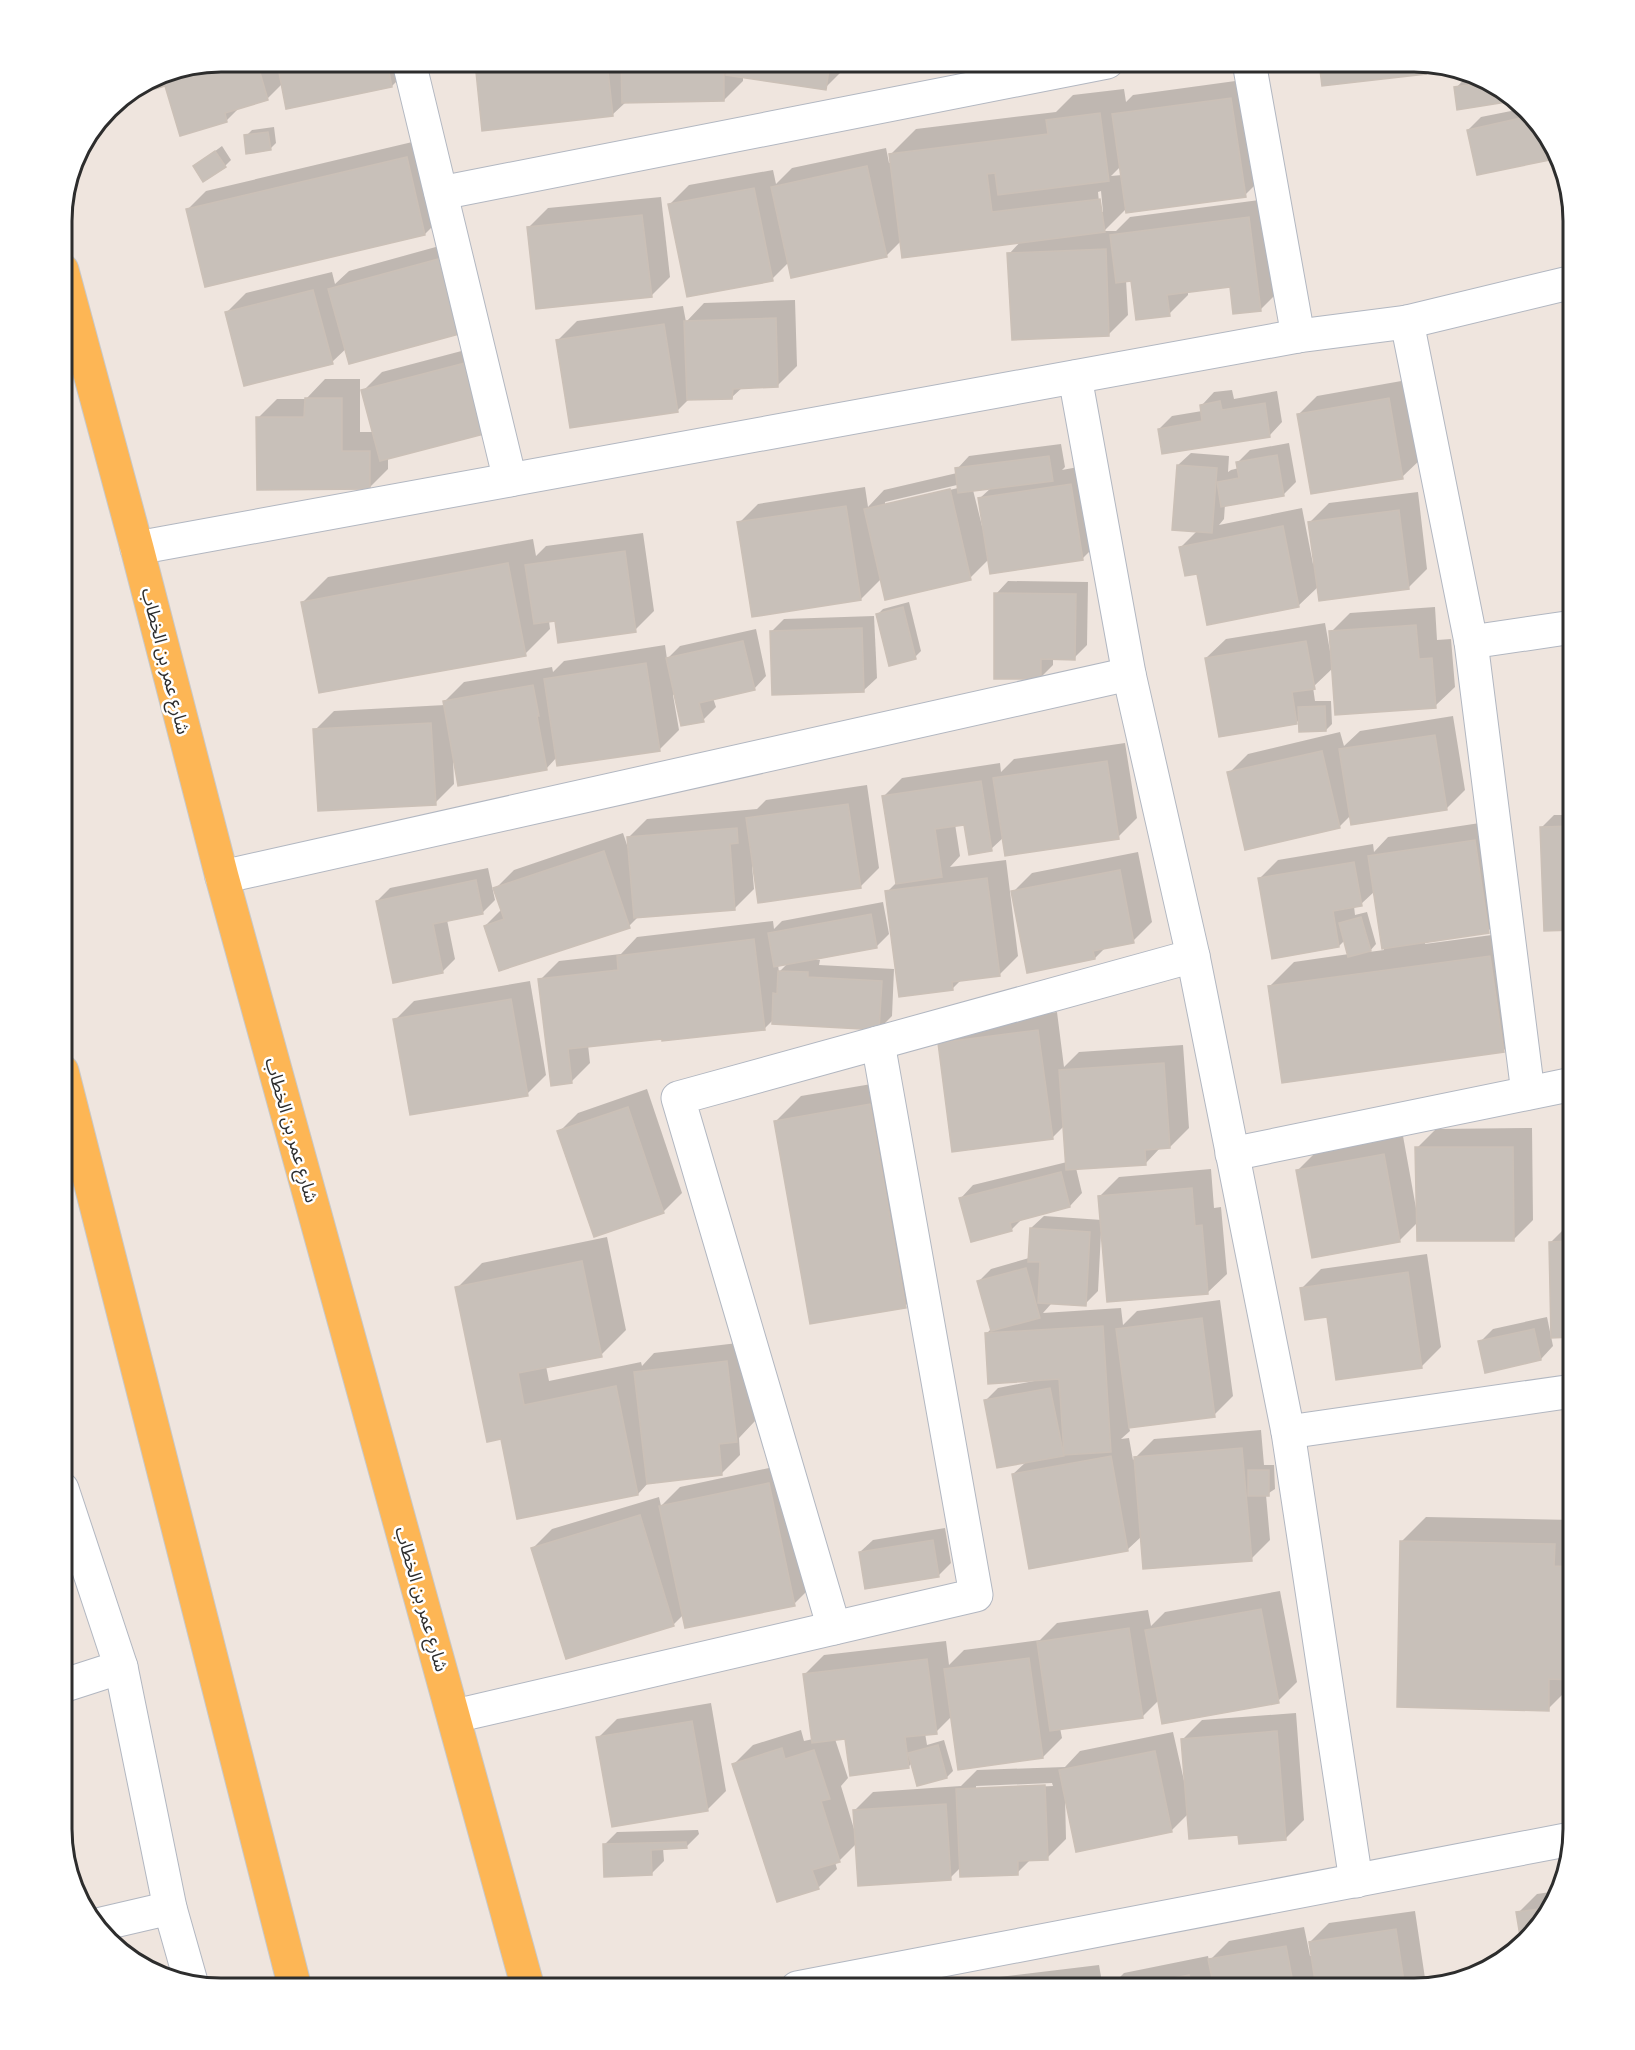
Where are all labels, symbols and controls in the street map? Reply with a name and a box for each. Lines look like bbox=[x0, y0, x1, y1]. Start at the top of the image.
street label: شارع عمر بن الخطاب bbox=[134, 585, 195, 737]
street label: شارع عمر بن الخطاب bbox=[257, 1055, 324, 1206]
street label: شارع عمر بن الخطاب bbox=[387, 1524, 454, 1675]

